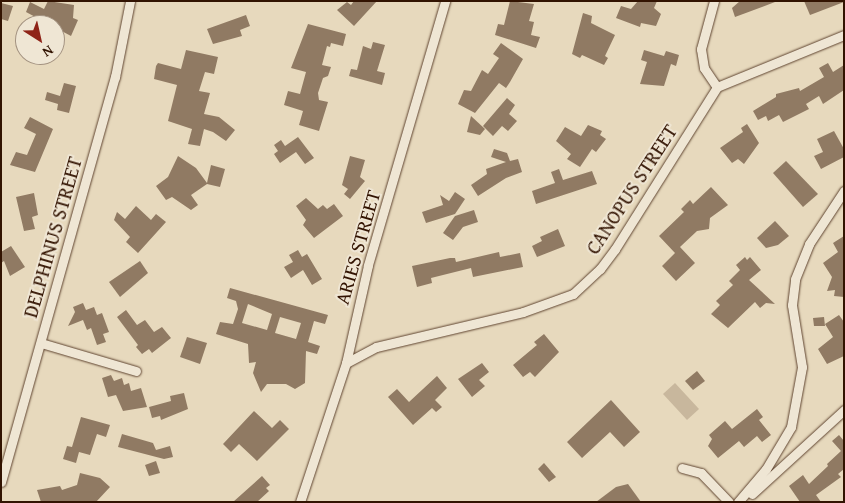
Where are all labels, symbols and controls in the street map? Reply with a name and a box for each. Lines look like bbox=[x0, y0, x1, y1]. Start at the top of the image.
north arrow bbox=[15, 15, 65, 65]
text: N bbox=[38, 41, 58, 62]
street label: CANOPUS STREET bbox=[580, 120, 682, 258]
street label: DELPHINUS STREET bbox=[18, 154, 86, 320]
street label: ARIES STREET bbox=[329, 187, 385, 307]

